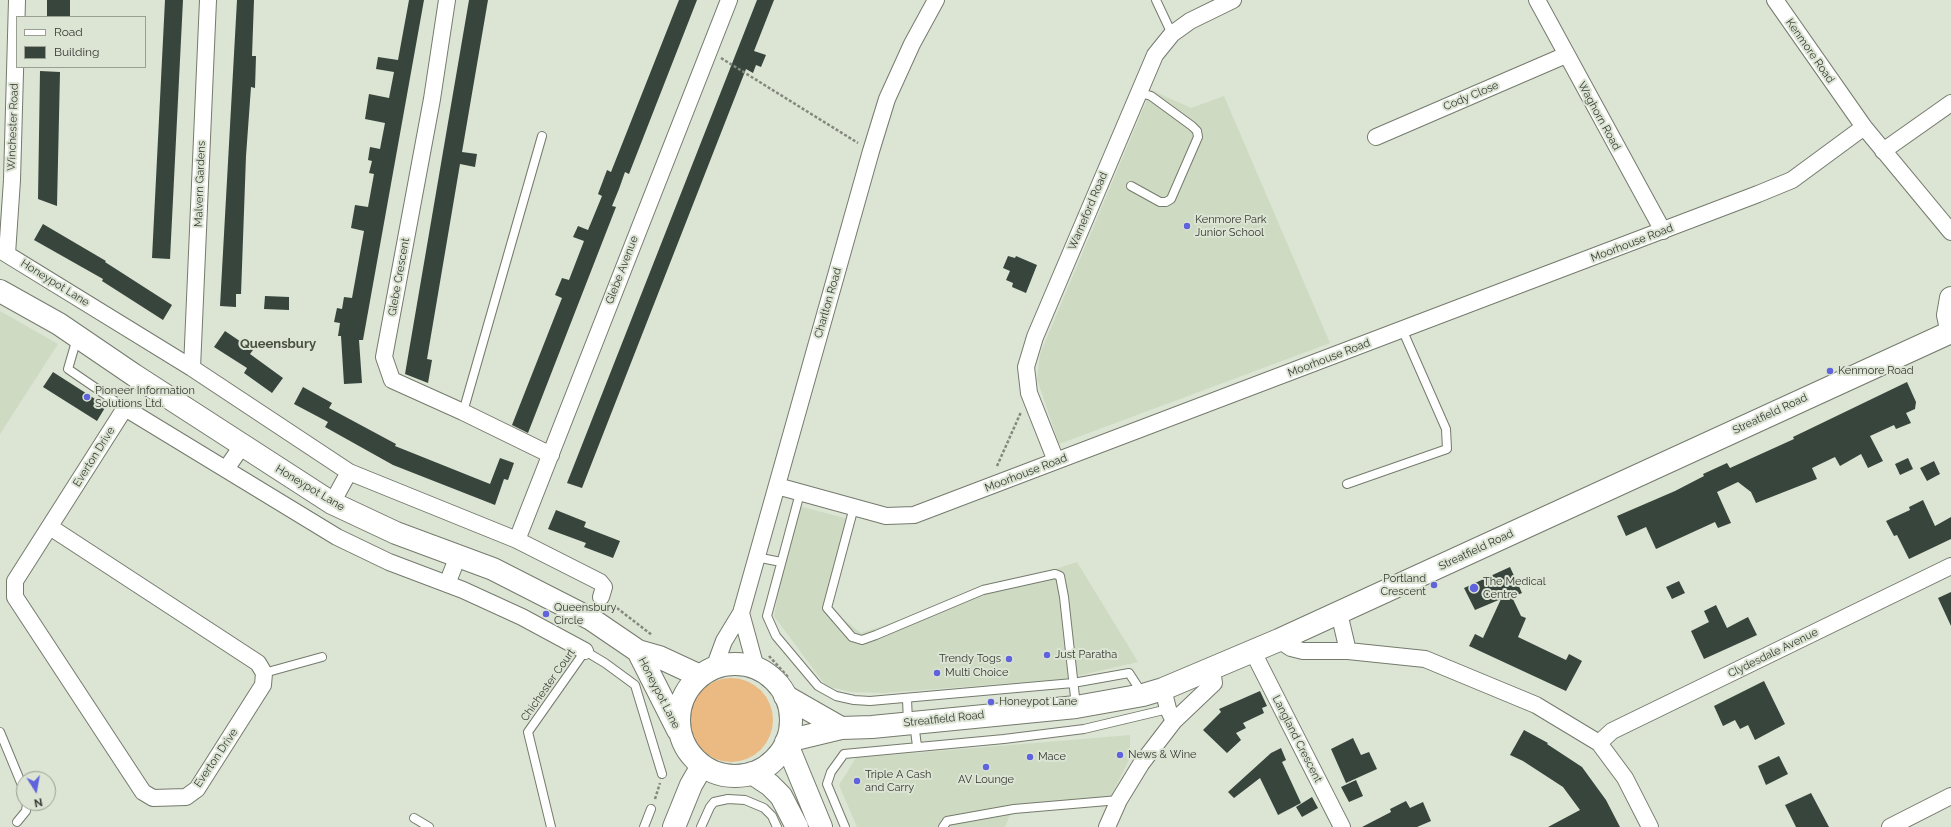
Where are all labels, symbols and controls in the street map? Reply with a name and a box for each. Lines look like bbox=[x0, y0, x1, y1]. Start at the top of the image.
legend bbox=[16, 16, 146, 68]
street label: Kenmore Road bbox=[1783, 16, 1837, 86]
text: Road bbox=[54, 25, 83, 39]
text: Building bbox=[54, 45, 100, 59]
street label: Cody Close bbox=[1441, 78, 1501, 114]
street label: Waghorn Road bbox=[1575, 80, 1623, 152]
street label: Winchester Road bbox=[5, 83, 21, 171]
street label: Malvern Gardens bbox=[192, 141, 208, 227]
street label: Warneford Road bbox=[1066, 170, 1110, 252]
place label: Kenmore Park Junior School bbox=[1195, 213, 1267, 239]
marker: Kenmore Park Junior School bbox=[1182, 221, 1192, 231]
street label: Moorhouse Road bbox=[1589, 221, 1675, 265]
street label: Glebe Avenue bbox=[603, 234, 641, 306]
street label: Glebe Crescent bbox=[386, 237, 412, 317]
street label: Honeypot Lane bbox=[18, 257, 92, 309]
street label: Charlton Road bbox=[812, 266, 844, 340]
district label: Queensbury bbox=[240, 336, 316, 352]
street label: Moorhouse Road bbox=[1286, 336, 1372, 380]
place label: Kenmore Road bbox=[1838, 364, 1914, 378]
marker: Kenmore Road bbox=[1825, 366, 1835, 376]
place label: Pioneer Information Solutions Ltd. bbox=[95, 384, 195, 410]
street label: Streatfield Road bbox=[1730, 391, 1810, 437]
marker: Pioneer Information Solutions Ltd. bbox=[82, 392, 92, 402]
street label: Everton Drive bbox=[70, 425, 118, 489]
street label: Moorhouse Road bbox=[983, 451, 1069, 495]
street label: Honeypot Lane bbox=[273, 462, 347, 514]
street label: Streatfield Road bbox=[1436, 527, 1516, 573]
place label: Portland Crescent bbox=[1381, 572, 1426, 598]
place label: The Medical Centre bbox=[1483, 575, 1546, 601]
marker: Portland Crescent bbox=[1429, 580, 1439, 590]
marker: The Medical Centre bbox=[1468, 582, 1480, 594]
place label: Queensbury Circle bbox=[554, 601, 617, 627]
marker: Queensbury Circle bbox=[541, 609, 551, 619]
street label: Clydesdale Avenue bbox=[1726, 625, 1820, 681]
street label: Chichester Court bbox=[518, 646, 578, 724]
place label: Just Paratha bbox=[1055, 648, 1117, 662]
marker: Just Paratha bbox=[1042, 650, 1052, 660]
place label: Trendy Togs bbox=[939, 652, 1001, 666]
marker: Trendy Togs bbox=[1004, 654, 1014, 664]
street label: Honeypot Lane bbox=[635, 655, 683, 731]
place label: Multi Choice bbox=[945, 666, 1008, 680]
marker: Multi Choice bbox=[932, 668, 942, 678]
street label: Langland Crescent bbox=[1269, 693, 1325, 785]
place label: Honeypot Lane bbox=[999, 695, 1077, 709]
marker: Honeypot Lane bbox=[986, 697, 996, 707]
street label: Streatfield Road bbox=[903, 708, 985, 730]
street label: Everton Drive bbox=[191, 726, 241, 790]
place label: News & Wine bbox=[1128, 748, 1197, 762]
place label: Mace bbox=[1038, 750, 1066, 764]
marker: News & Wine bbox=[1115, 750, 1125, 760]
marker: Mace bbox=[1025, 752, 1035, 762]
marker: AV Lounge bbox=[981, 762, 991, 772]
place label: Triple A Cash and Carry bbox=[865, 768, 932, 794]
north arrow bbox=[16, 771, 56, 811]
place label: AV Lounge bbox=[958, 773, 1014, 787]
marker: Triple A Cash and Carry bbox=[852, 776, 862, 786]
text: N bbox=[33, 795, 44, 809]

